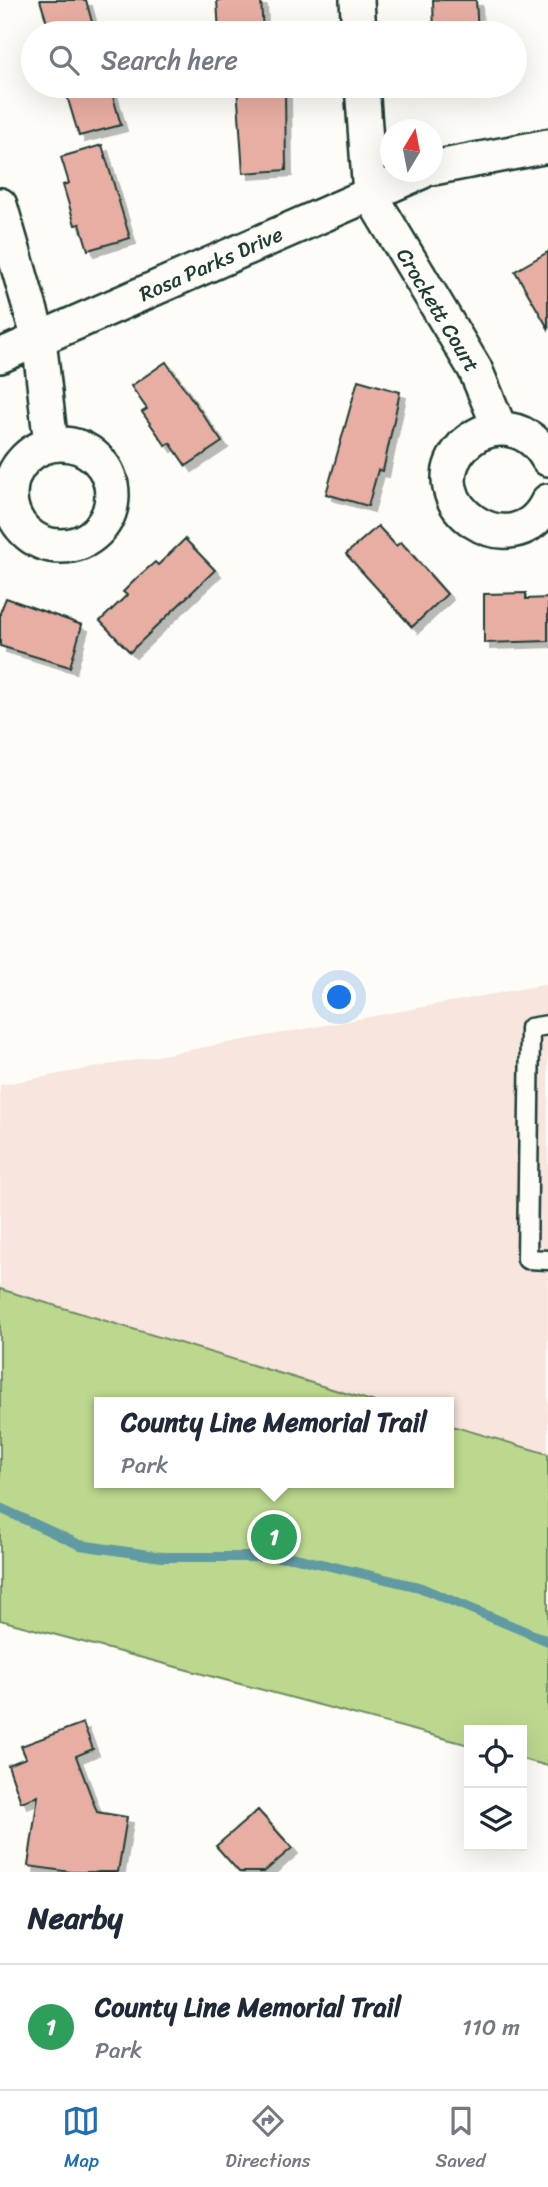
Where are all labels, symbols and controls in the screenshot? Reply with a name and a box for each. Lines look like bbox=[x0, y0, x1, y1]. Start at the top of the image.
search box bbox=[21, 21, 527, 98]
text: Search here bbox=[101, 37, 238, 83]
icon: search bbox=[45, 41, 83, 79]
north arrow bbox=[380, 119, 443, 182]
street label: Rosa Parks Drive bbox=[133, 215, 289, 313]
street label: Crockett Court bbox=[386, 240, 490, 380]
your location bbox=[322, 980, 356, 1014]
popup bbox=[94, 1397, 454, 1488]
text: County Line Memorial Trail bbox=[121, 1399, 427, 1445]
text: Park bbox=[121, 1445, 168, 1486]
pin: 1 bbox=[251, 1511, 297, 1563]
map controls bbox=[464, 1725, 527, 1851]
button: locate bbox=[464, 1725, 527, 1788]
button: layers bbox=[464, 1788, 527, 1851]
text: Nearby bbox=[28, 1891, 123, 1945]
text: County Line Memorial Trail bbox=[95, 1984, 401, 2030]
text: 1 bbox=[46, 2007, 56, 2048]
text: 110 m bbox=[462, 2007, 520, 2048]
text: Park bbox=[95, 2030, 142, 2071]
tab: Map bbox=[62, 2102, 100, 2177]
tab: Directions bbox=[225, 2102, 311, 2177]
tab: Saved bbox=[435, 2102, 486, 2177]

